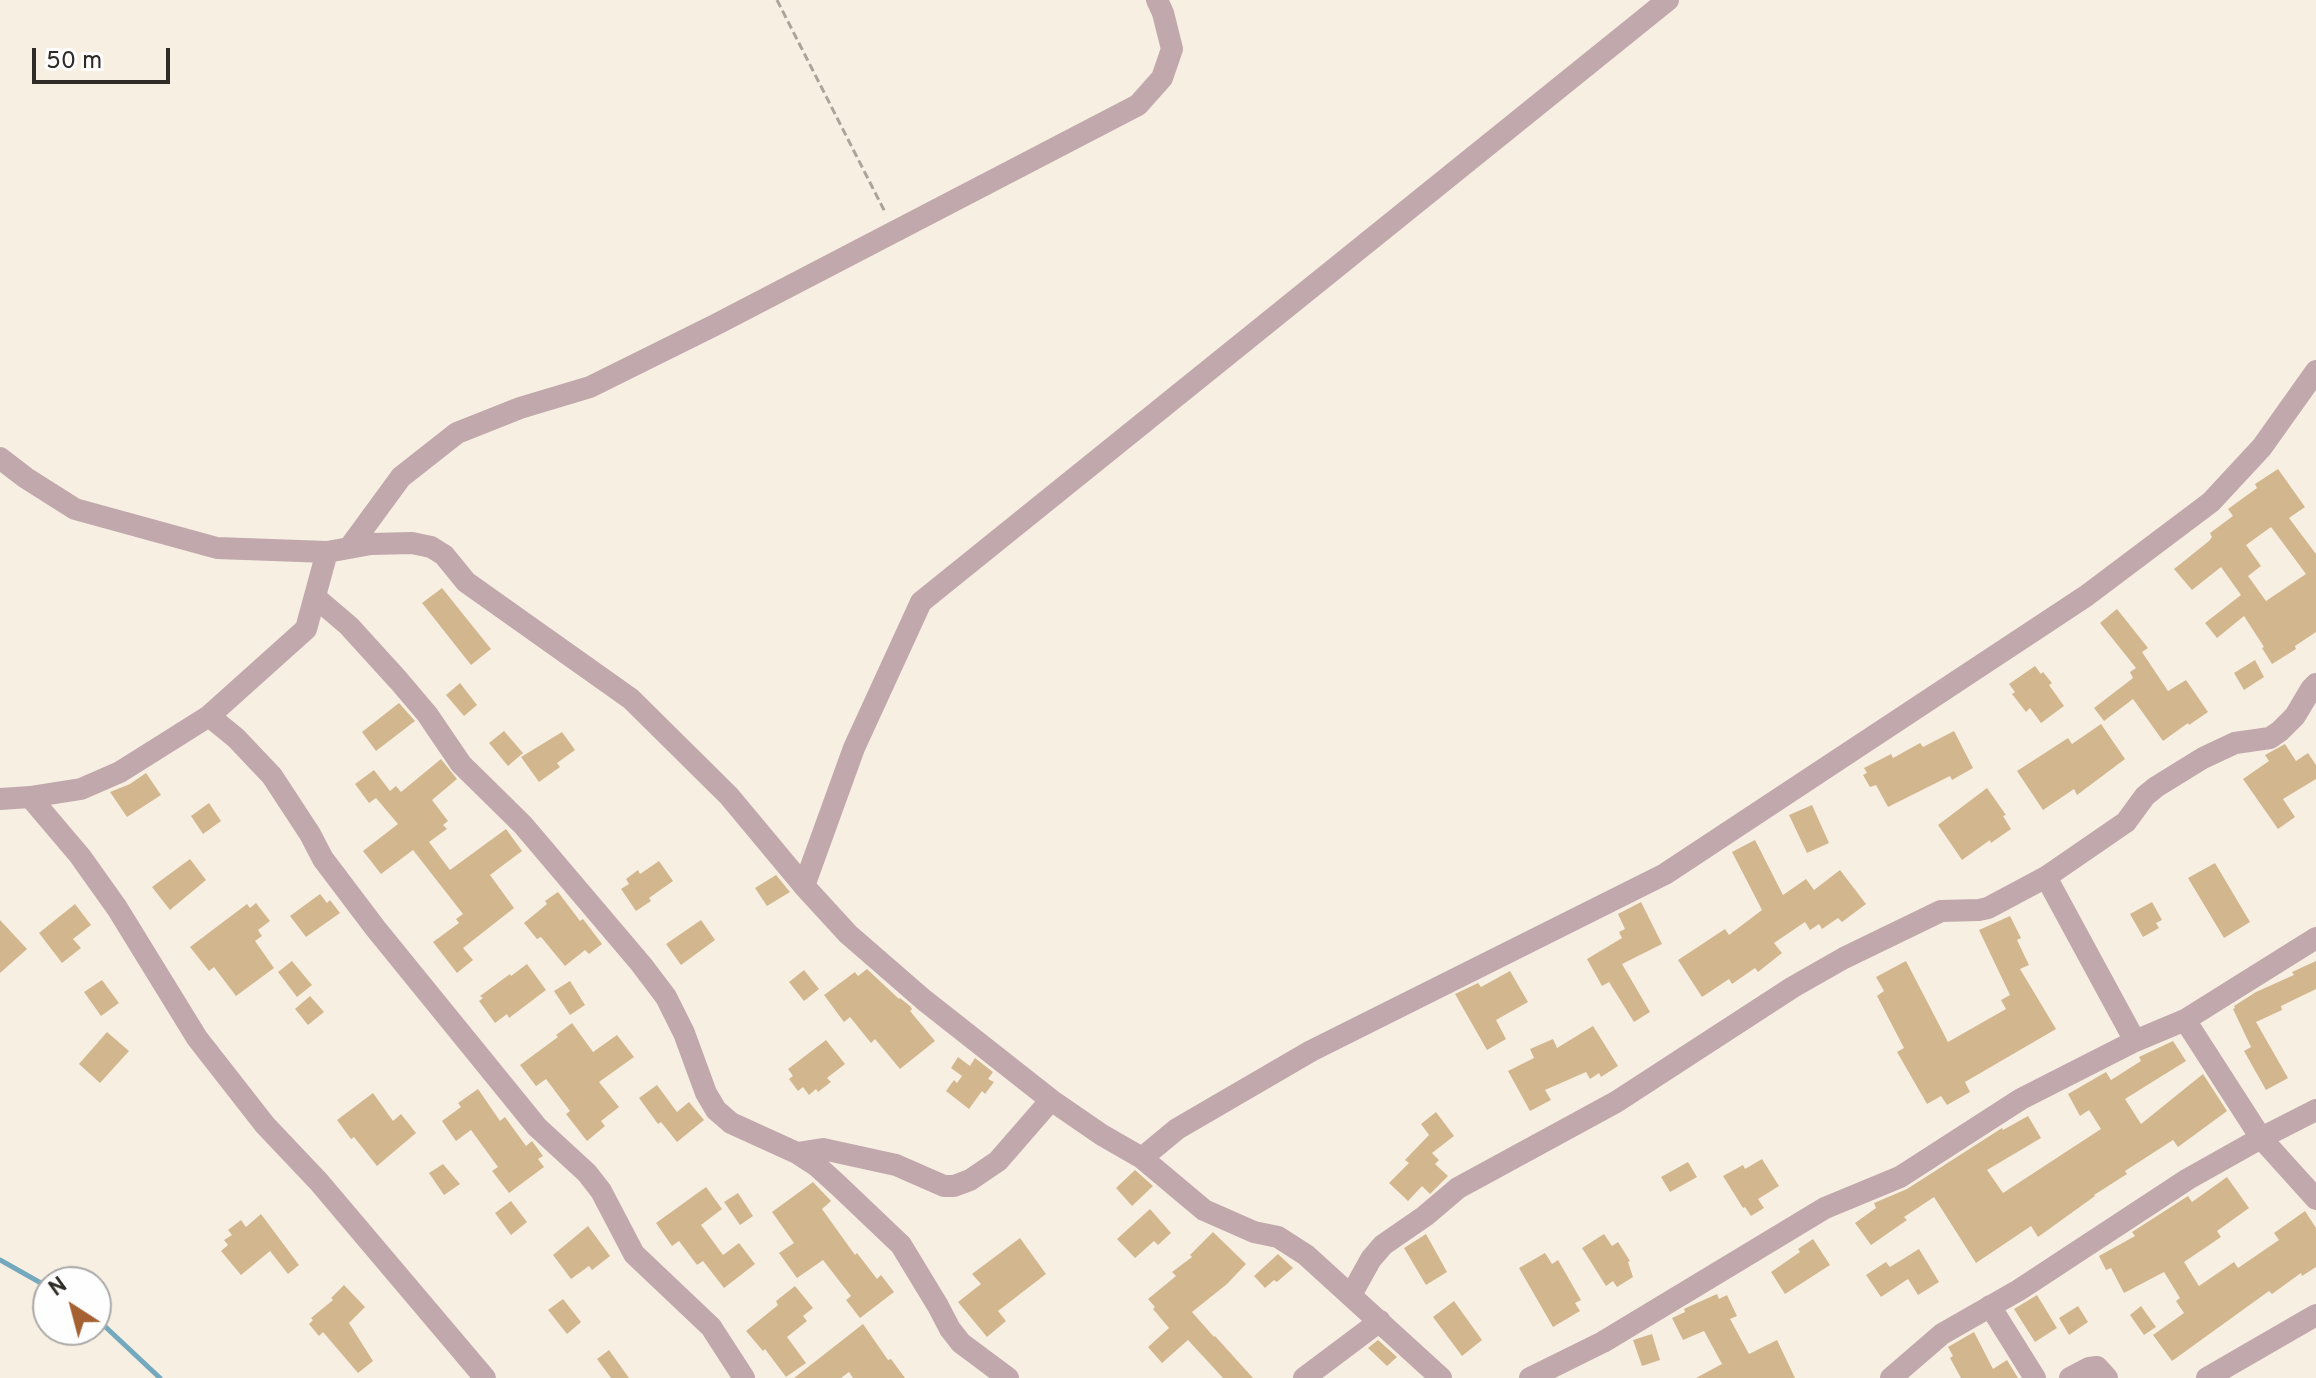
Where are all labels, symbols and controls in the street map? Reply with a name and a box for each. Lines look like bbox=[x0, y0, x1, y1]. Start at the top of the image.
scale bar bbox=[36, 32, 174, 82]
text: 50 m bbox=[46, 47, 102, 77]
north arrow bbox=[32, 1266, 112, 1346]
text: N bbox=[44, 1272, 73, 1303]

